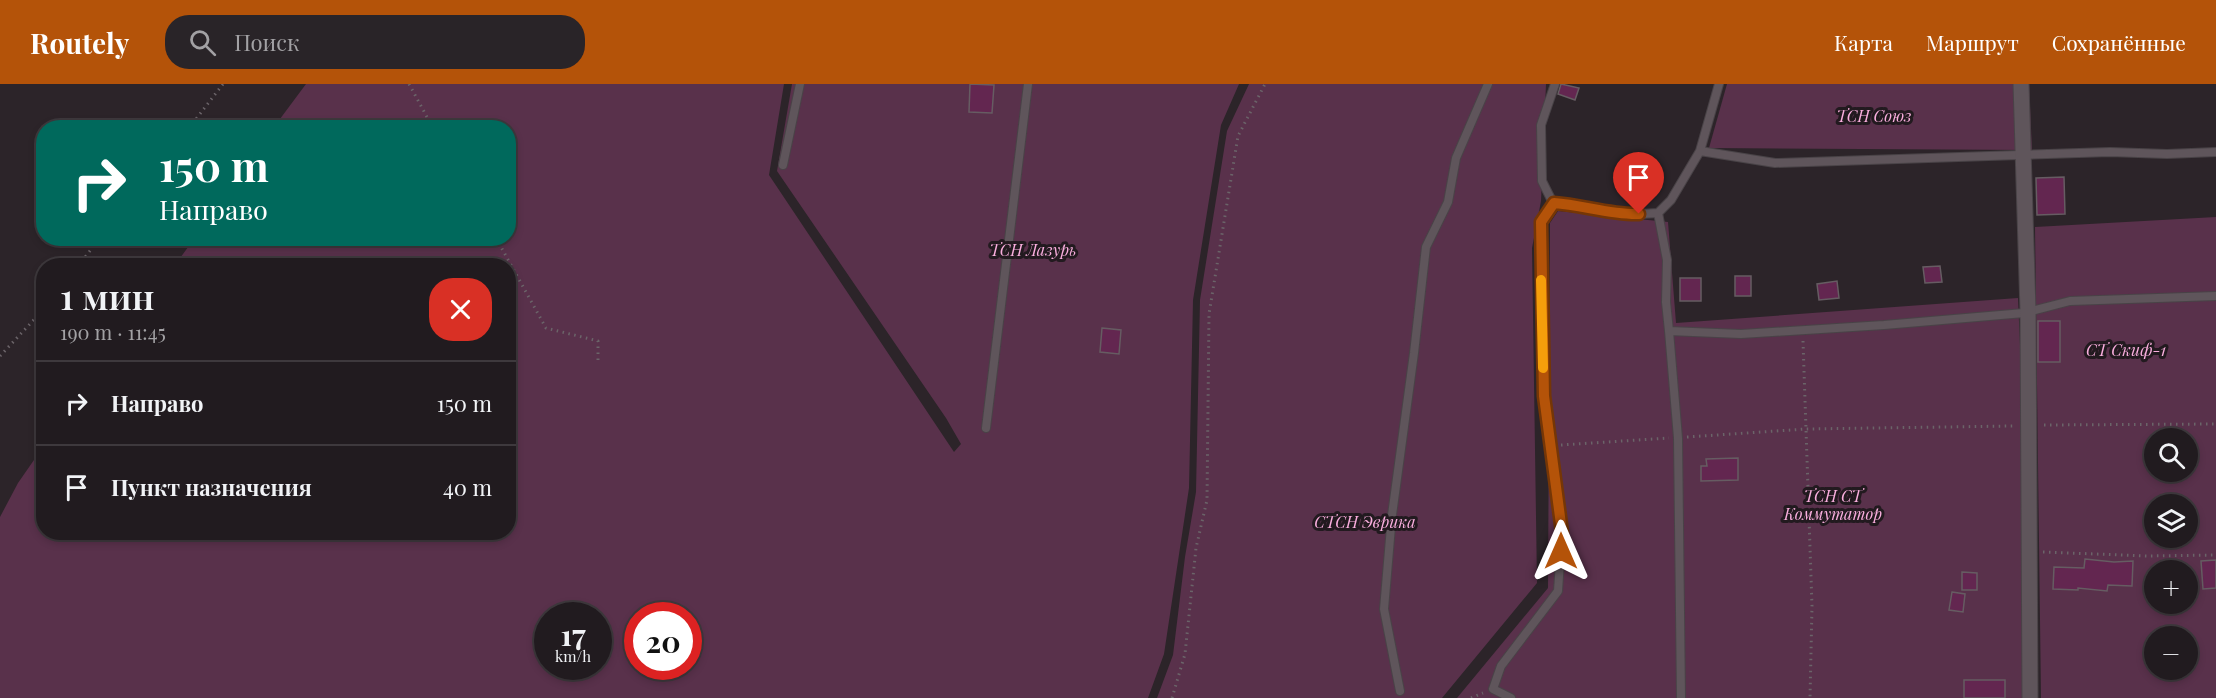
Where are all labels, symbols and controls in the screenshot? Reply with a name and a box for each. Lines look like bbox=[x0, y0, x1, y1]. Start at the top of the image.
search box bbox=[165, 15, 585, 69]
text: Routely bbox=[30, 24, 129, 61]
icon: search bbox=[186, 26, 219, 59]
text: Поиск bbox=[234, 27, 300, 57]
text: Карта bbox=[1834, 28, 1893, 56]
text: Маршрут bbox=[1926, 28, 2019, 56]
text: Сохранённые bbox=[2052, 28, 2186, 56]
park label: ТСН Союз bbox=[1837, 105, 1911, 126]
text: 150 m bbox=[159, 137, 269, 193]
icon: right bbox=[60, 144, 138, 222]
pin bbox=[1613, 152, 1664, 214]
icon: arrive bbox=[1622, 161, 1655, 194]
text: Направо bbox=[159, 191, 268, 227]
park label: ТСН Лазурь bbox=[990, 239, 1076, 260]
text: 1 мин bbox=[60, 271, 155, 319]
button: close bbox=[429, 278, 492, 341]
text: 190 m · 11:45 bbox=[60, 318, 166, 345]
park label: СТ Скиф-1 bbox=[2086, 339, 2166, 360]
icon: right bbox=[60, 387, 93, 420]
text: Направо bbox=[111, 388, 204, 418]
text: 150 m bbox=[437, 388, 492, 418]
map controls bbox=[2144, 428, 2198, 680]
button: search bbox=[2144, 428, 2198, 482]
icon: arrive bbox=[60, 471, 93, 504]
text: Пункт назначения bbox=[111, 472, 312, 502]
text: 40 m bbox=[443, 472, 492, 502]
park label: ТСН СТ Коммутатор bbox=[1783, 485, 1882, 524]
button: layers bbox=[2144, 494, 2198, 548]
park label: СТСН Эврика bbox=[1314, 511, 1416, 532]
position arrow bbox=[1529, 519, 1593, 583]
button: + bbox=[2144, 560, 2198, 614]
speed limit sign: 20 bbox=[624, 602, 702, 680]
text: 17 bbox=[560, 614, 586, 654]
button: − bbox=[2144, 626, 2198, 680]
text: km/h bbox=[555, 646, 591, 666]

